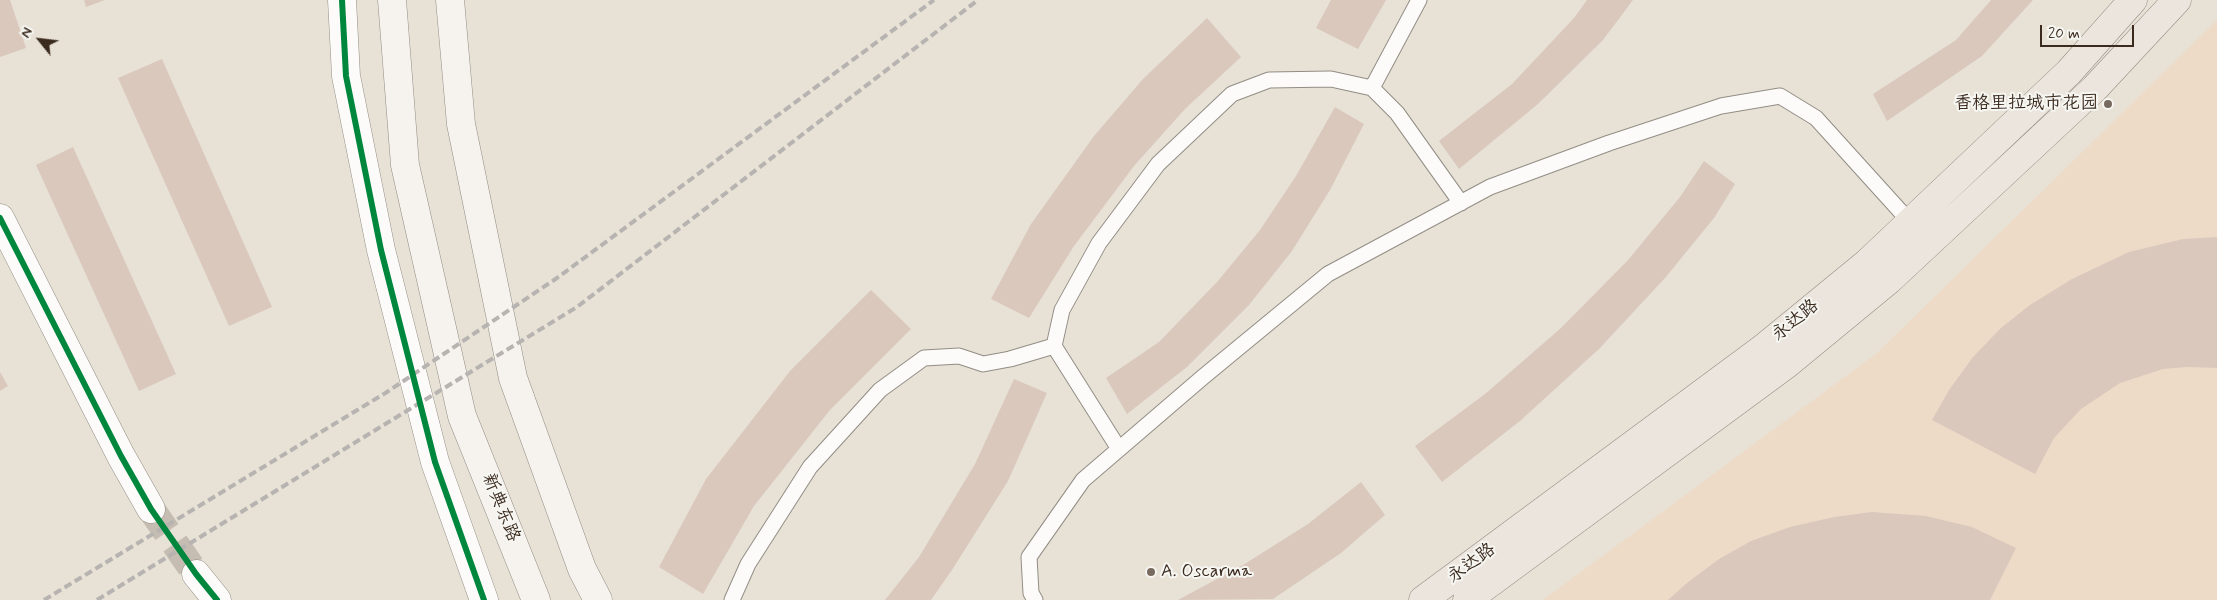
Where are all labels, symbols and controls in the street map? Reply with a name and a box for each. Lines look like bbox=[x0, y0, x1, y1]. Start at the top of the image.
north arrow bbox=[15, 15, 65, 65]
scale bar bbox=[2042, 15, 2136, 47]
text: N bbox=[17, 24, 37, 41]
text: 20 m bbox=[2048, 24, 2080, 44]
place label: 香格里拉城市花园 bbox=[1954, 93, 2098, 115]
marker: 香格里拉城市花园 bbox=[2102, 98, 2114, 110]
street label: 永达路 bbox=[1768, 296, 1824, 346]
street label: 新典东路 bbox=[477, 471, 523, 545]
street label: 永达路 bbox=[1444, 539, 1500, 589]
place label: A. Oscarma bbox=[1161, 561, 1252, 583]
marker: A. Oscarma bbox=[1145, 566, 1157, 578]

